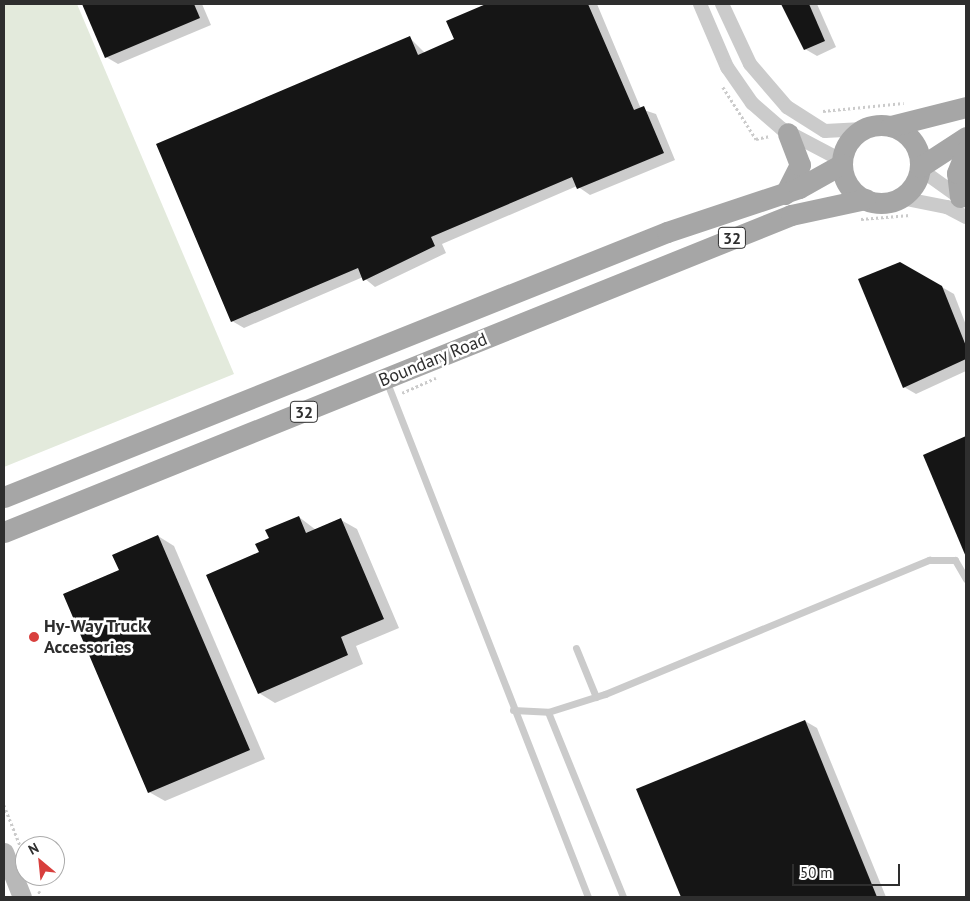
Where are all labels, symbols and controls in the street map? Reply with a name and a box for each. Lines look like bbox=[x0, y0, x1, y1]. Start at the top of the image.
road number: 32 bbox=[717, 224, 747, 252]
street label: Boundary Road bbox=[375, 328, 491, 392]
road number: 32 bbox=[289, 398, 319, 426]
place label: Hy-Way Truck Accessories bbox=[44, 616, 148, 659]
marker: Hy-Way Truck Accessories bbox=[28, 631, 40, 643]
north arrow bbox=[15, 836, 65, 886]
text: N bbox=[25, 839, 42, 859]
scale bar bbox=[795, 854, 902, 886]
text: 50 m bbox=[800, 863, 833, 882]

